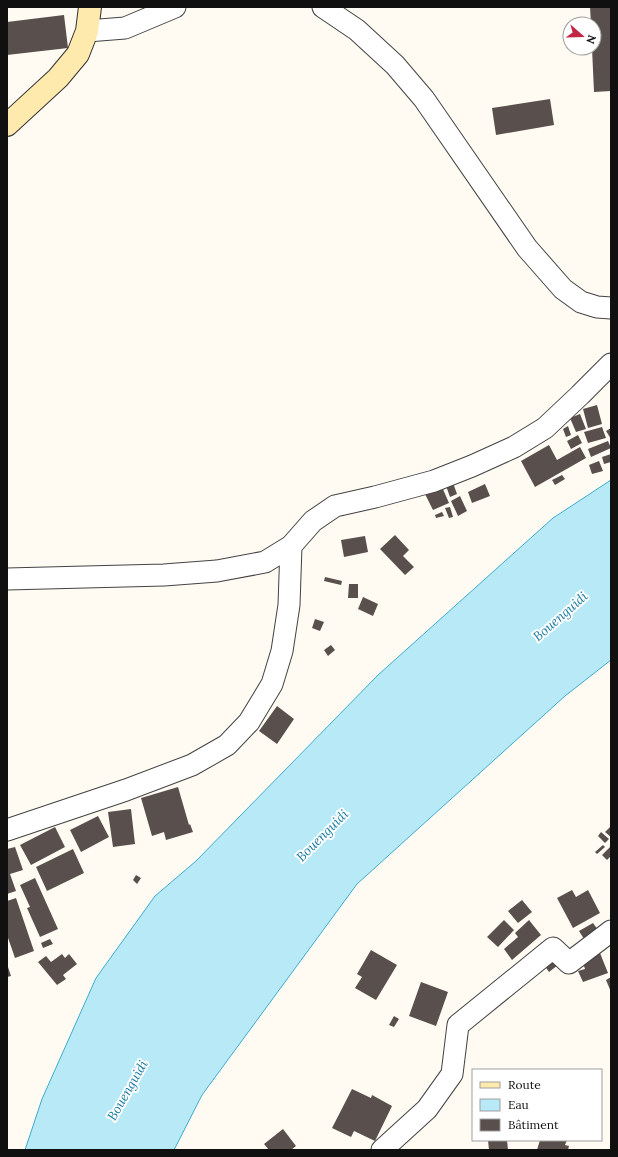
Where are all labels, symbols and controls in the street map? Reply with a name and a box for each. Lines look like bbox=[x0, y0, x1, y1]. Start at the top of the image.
north arrow bbox=[562, 16, 602, 56]
text: N bbox=[583, 33, 599, 46]
water label: Bouenguidi bbox=[530, 588, 592, 645]
water label: Bouenguidi bbox=[293, 805, 353, 865]
water label: Bouenguidi bbox=[103, 1056, 152, 1123]
legend bbox=[472, 1069, 602, 1141]
text: Route bbox=[508, 1077, 541, 1092]
text: Eau bbox=[508, 1097, 529, 1112]
text: Bâtiment bbox=[508, 1117, 559, 1132]

